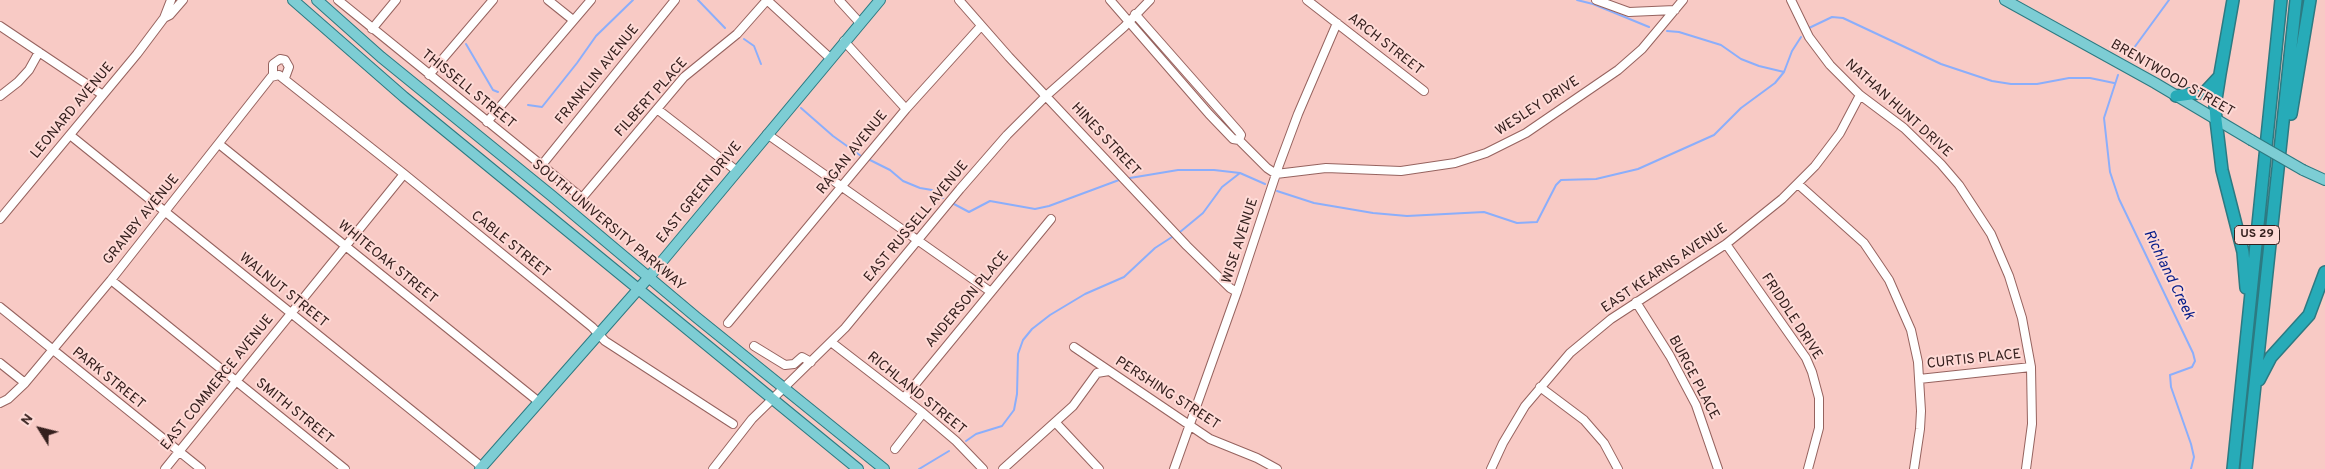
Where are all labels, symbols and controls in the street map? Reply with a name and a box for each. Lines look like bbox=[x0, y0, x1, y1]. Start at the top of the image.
street label: ARCH STREET bbox=[1344, 10, 1426, 80]
street label: FRANKLIN AVENUE bbox=[553, 22, 643, 128]
street label: BRENTWOOD STREET bbox=[2107, 37, 2237, 121]
street label: THISSELL STREET bbox=[418, 47, 518, 133]
street label: FILBERT PLACE bbox=[612, 55, 692, 141]
street label: NATHAN HUNT DRIVE bbox=[1841, 56, 1955, 162]
street label: LEONARD AVENUE bbox=[28, 59, 118, 163]
street label: WESLEY DRIVE bbox=[1493, 74, 1583, 140]
street label: HINES STREET bbox=[1067, 100, 1143, 180]
street label: RAGAN AVENUE bbox=[814, 108, 892, 198]
street label: EAST GREEN DRIVE bbox=[654, 139, 746, 247]
street label: SOUTH UNIVERSITY PARKWAY bbox=[528, 157, 688, 295]
street label: EAST RUSSELL AVENUE bbox=[861, 158, 973, 286]
street label: GRANBY AVENUE bbox=[100, 171, 184, 269]
street label: WISE AVENUE bbox=[1219, 196, 1263, 286]
street label: CABLE STREET bbox=[467, 208, 553, 282]
street label: WHITEOAK STREET bbox=[334, 218, 440, 308]
street label: EAST KEARNS AVENUE bbox=[1599, 221, 1731, 317]
road number: US 29 bbox=[2234, 226, 2280, 244]
water label: Richland Creek bbox=[2138, 227, 2198, 323]
street label: ANDERSON PLACE bbox=[923, 248, 1013, 352]
street label: WALNUT STREET bbox=[235, 250, 331, 332]
street label: FRIDDLE DRIVE bbox=[1757, 271, 1825, 363]
street label: EAST COMMERCE AVENUE bbox=[158, 312, 278, 454]
street label: BURGE PLACE bbox=[1664, 333, 1722, 423]
street label: PARK STREET bbox=[68, 345, 148, 413]
street label: CURTIS PLACE bbox=[1926, 347, 2022, 373]
street label: RICHLAND STREET bbox=[863, 349, 969, 439]
street label: PERSHING STREET bbox=[1112, 354, 1222, 434]
street label: SMITH STREET bbox=[252, 376, 336, 448]
north arrow bbox=[15, 404, 65, 454]
text: N bbox=[18, 411, 37, 429]

